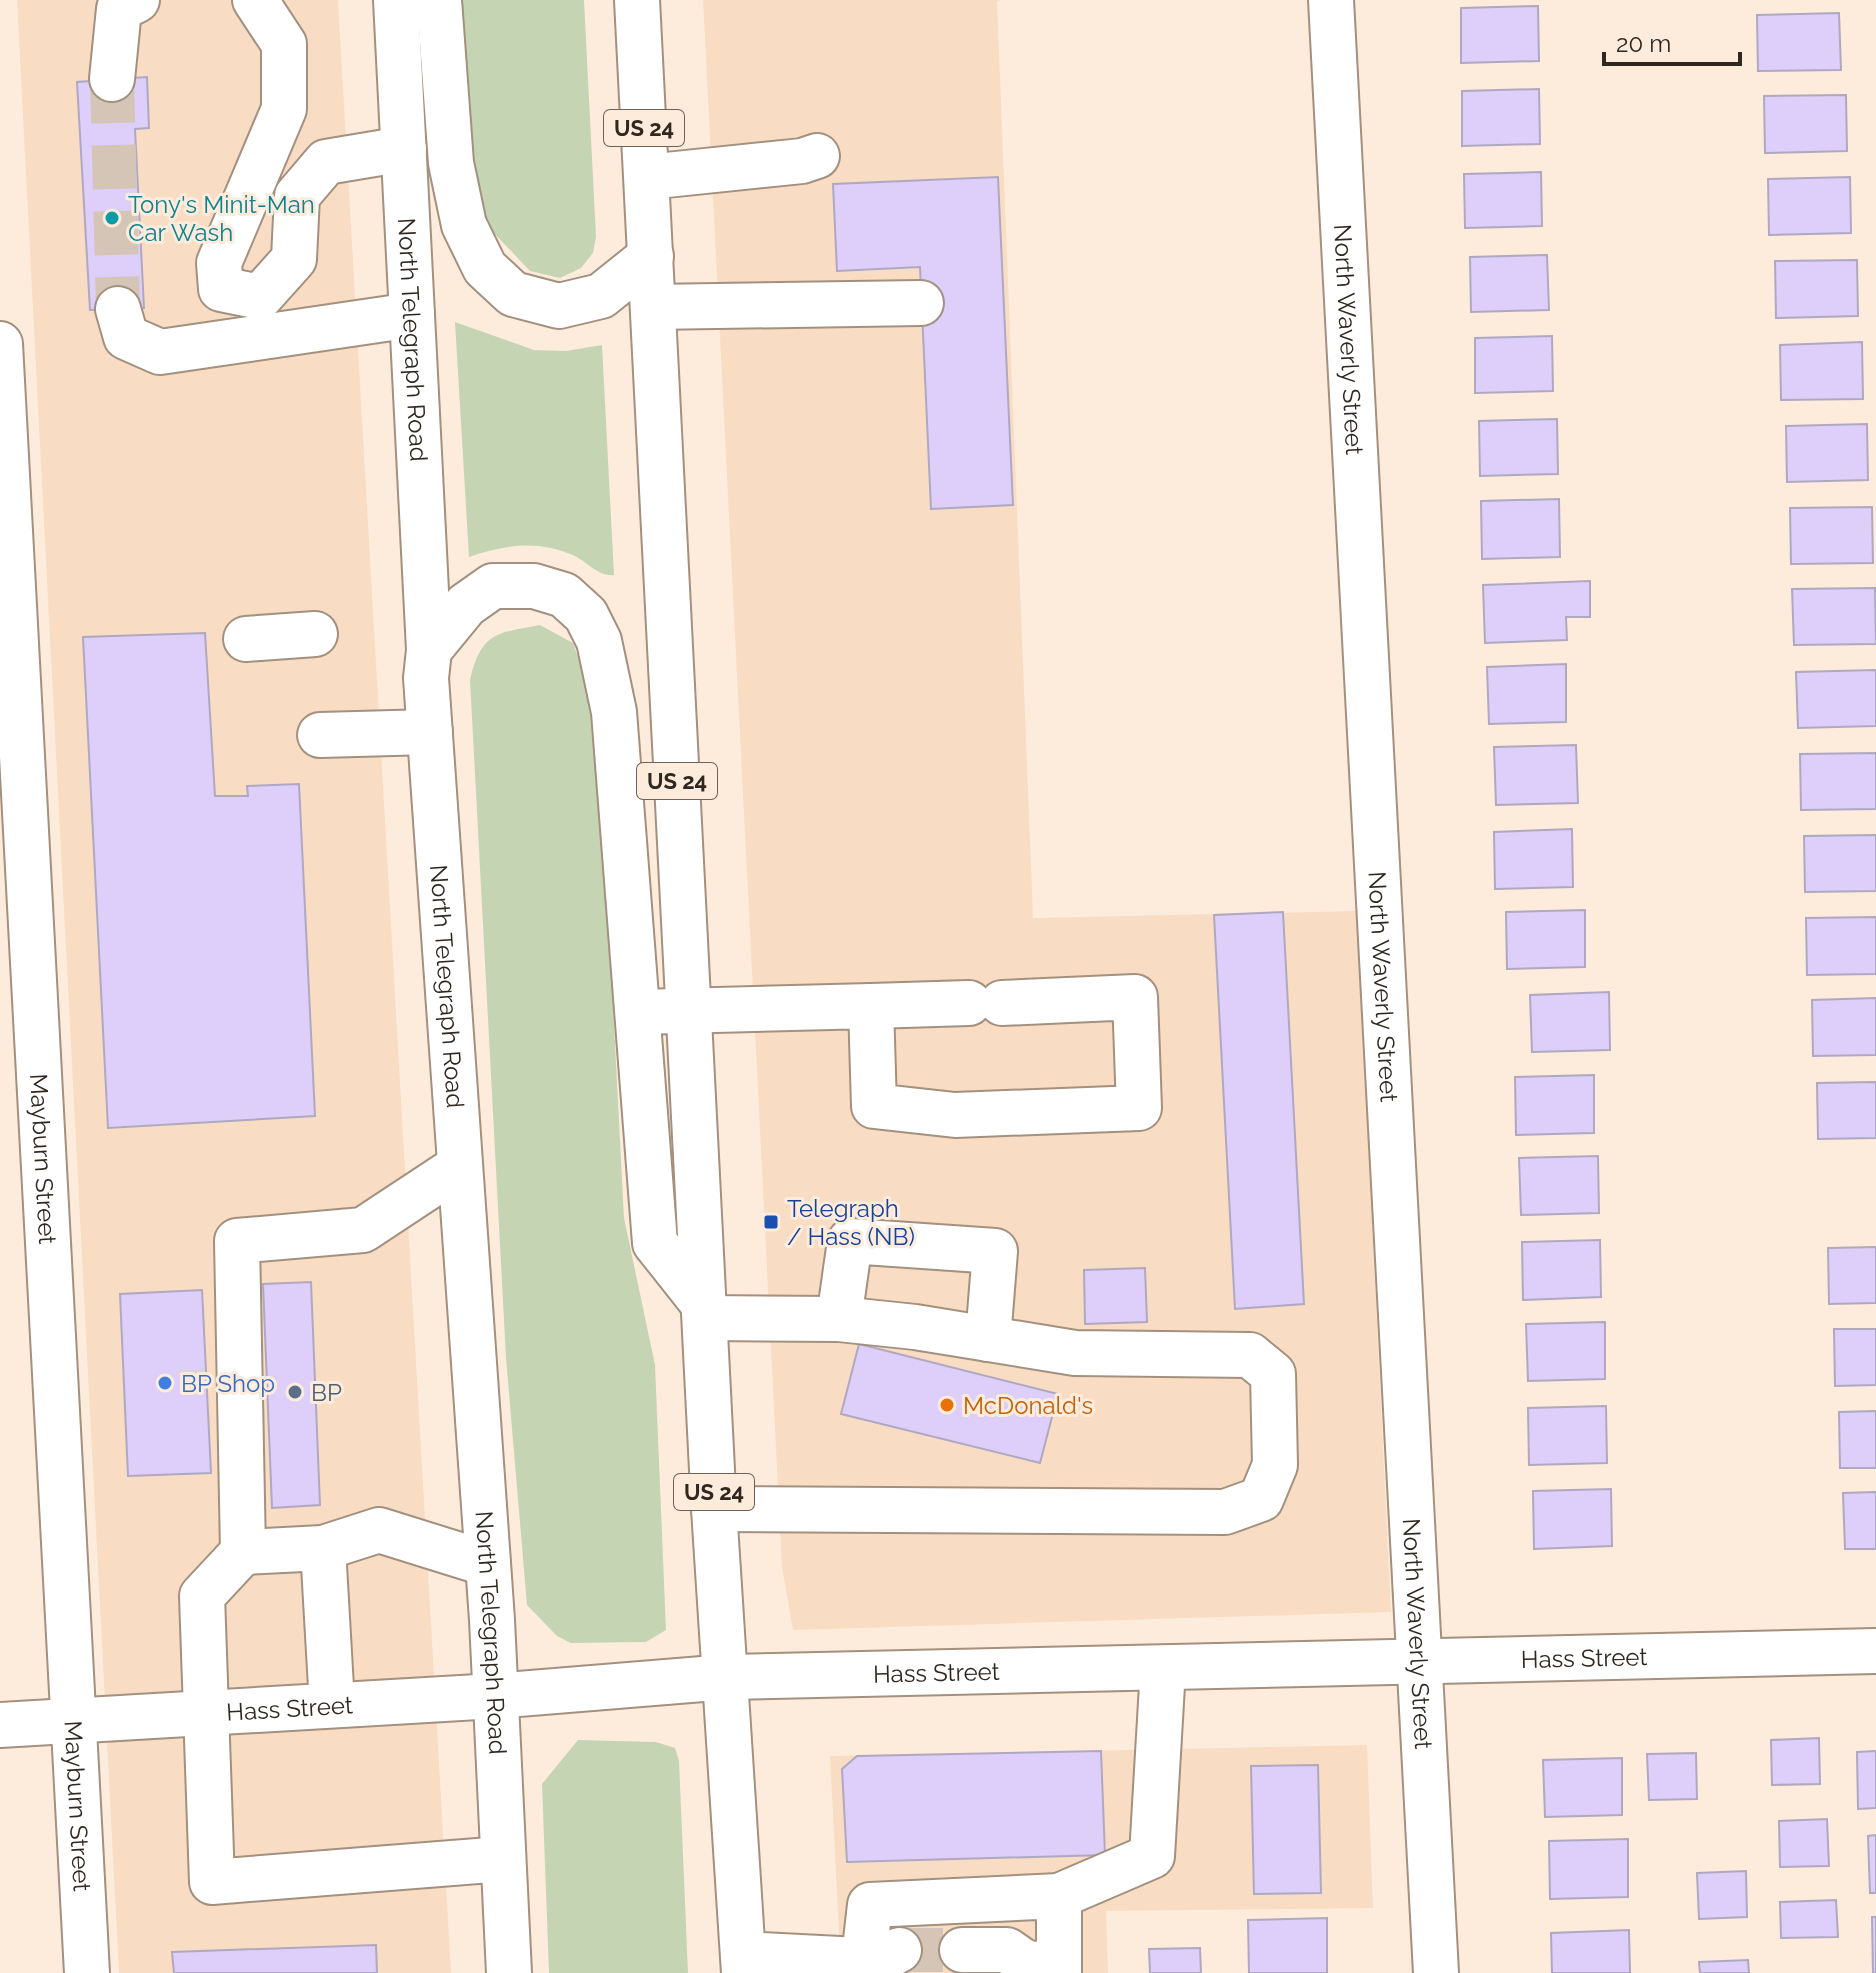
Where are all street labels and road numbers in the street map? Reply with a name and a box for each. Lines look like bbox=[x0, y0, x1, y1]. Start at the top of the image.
road number: US 24 bbox=[604, 110, 684, 146]
street label: North Telegraph Road bbox=[393, 217, 434, 462]
street label: North Waverly Street bbox=[1328, 223, 1370, 456]
road number: US 24 bbox=[637, 763, 717, 799]
street label: North Telegraph Road bbox=[425, 864, 471, 1109]
street label: North Waverly Street bbox=[1363, 870, 1404, 1103]
street label: Mayburn Street bbox=[24, 1073, 63, 1245]
road number: US 24 bbox=[674, 1474, 754, 1510]
street label: North Telegraph Road bbox=[470, 1510, 513, 1755]
street label: North Waverly Street bbox=[1397, 1518, 1439, 1750]
street label: Hass Street bbox=[1521, 1642, 1648, 1674]
street label: Hass Street bbox=[873, 1656, 1000, 1688]
street label: Hass Street bbox=[225, 1690, 354, 1726]
street label: Mayburn Street bbox=[59, 1720, 97, 1892]

